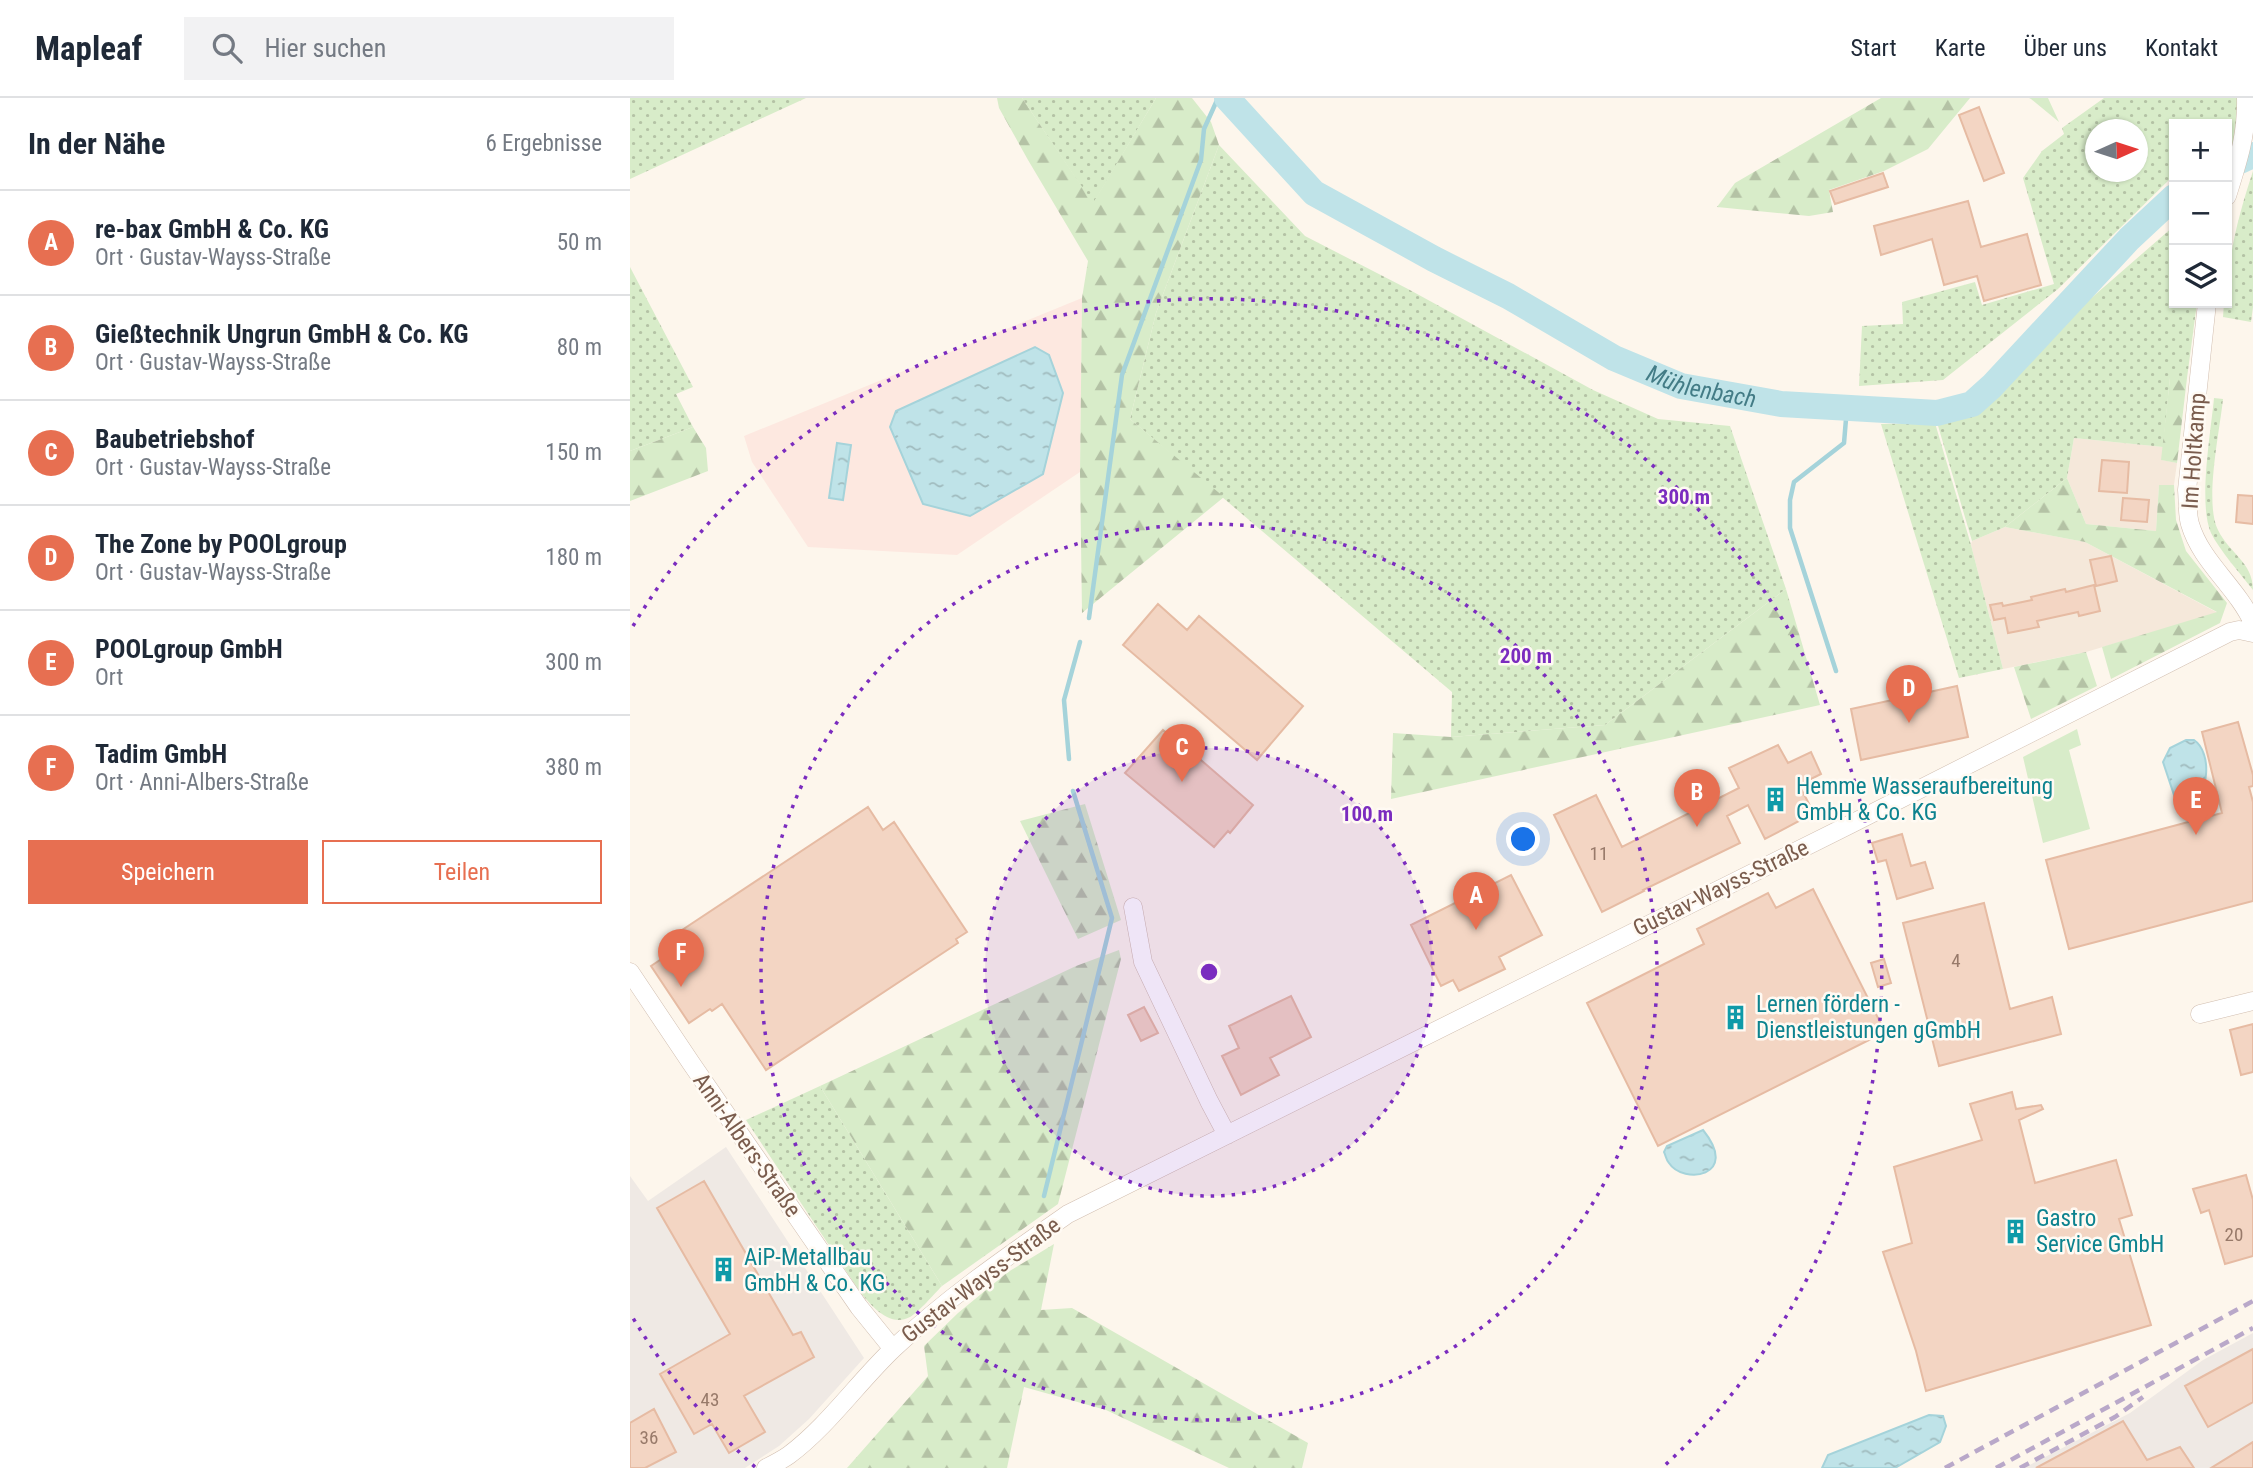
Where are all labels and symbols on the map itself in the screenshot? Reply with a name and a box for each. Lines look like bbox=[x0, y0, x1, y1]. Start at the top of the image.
north arrow bbox=[2085, 119, 2148, 182]
water label: Mühlenbach bbox=[1642, 359, 1759, 413]
street label: Im Holtkamp bbox=[2176, 392, 2212, 510]
text: 300 m bbox=[1658, 485, 1710, 509]
text: 200 m bbox=[1500, 644, 1552, 668]
pin: D bbox=[1886, 665, 1932, 723]
pin: C bbox=[1159, 724, 1205, 782]
pin: B bbox=[1674, 769, 1720, 827]
place label: Hemme Wasseraufbereitung GmbH & Co. KG bbox=[1796, 773, 2053, 826]
pin: E bbox=[2173, 777, 2219, 835]
building icon: Hemme Wasseraufbereitung GmbH & Co. KG bbox=[1762, 785, 1790, 813]
text: 100 m bbox=[1341, 802, 1393, 826]
your location bbox=[1506, 822, 1540, 856]
street label: Gustav-Wayss-Straße bbox=[1629, 834, 1813, 942]
house number: 11 bbox=[1590, 842, 1608, 865]
pin: A bbox=[1453, 872, 1499, 930]
pin: F bbox=[658, 929, 704, 987]
house number: 4 bbox=[1951, 949, 1961, 972]
centre of rings bbox=[1197, 960, 1221, 984]
place label: Lernen fördern - Dienstleistungen gGmbH bbox=[1756, 991, 1981, 1044]
building icon: Lernen fördern - Dienstleistungen gGmbH bbox=[1722, 1003, 1750, 1031]
street label: Anni-Albers-Straße bbox=[687, 1068, 807, 1222]
place label: Gastro Service GmbH bbox=[2036, 1205, 2164, 1258]
street label: Gustav-Wayss-Straße bbox=[896, 1212, 1066, 1348]
building icon: Gastro Service GmbH bbox=[2002, 1217, 2030, 1245]
house number: 20 bbox=[2225, 1223, 2243, 1246]
place label: AiP-Metallbau GmbH & Co. KG bbox=[744, 1244, 885, 1297]
building icon: AiP-Metallbau GmbH & Co. KG bbox=[710, 1256, 738, 1284]
house number: 43 bbox=[701, 1388, 719, 1411]
house number: 36 bbox=[640, 1426, 658, 1449]

